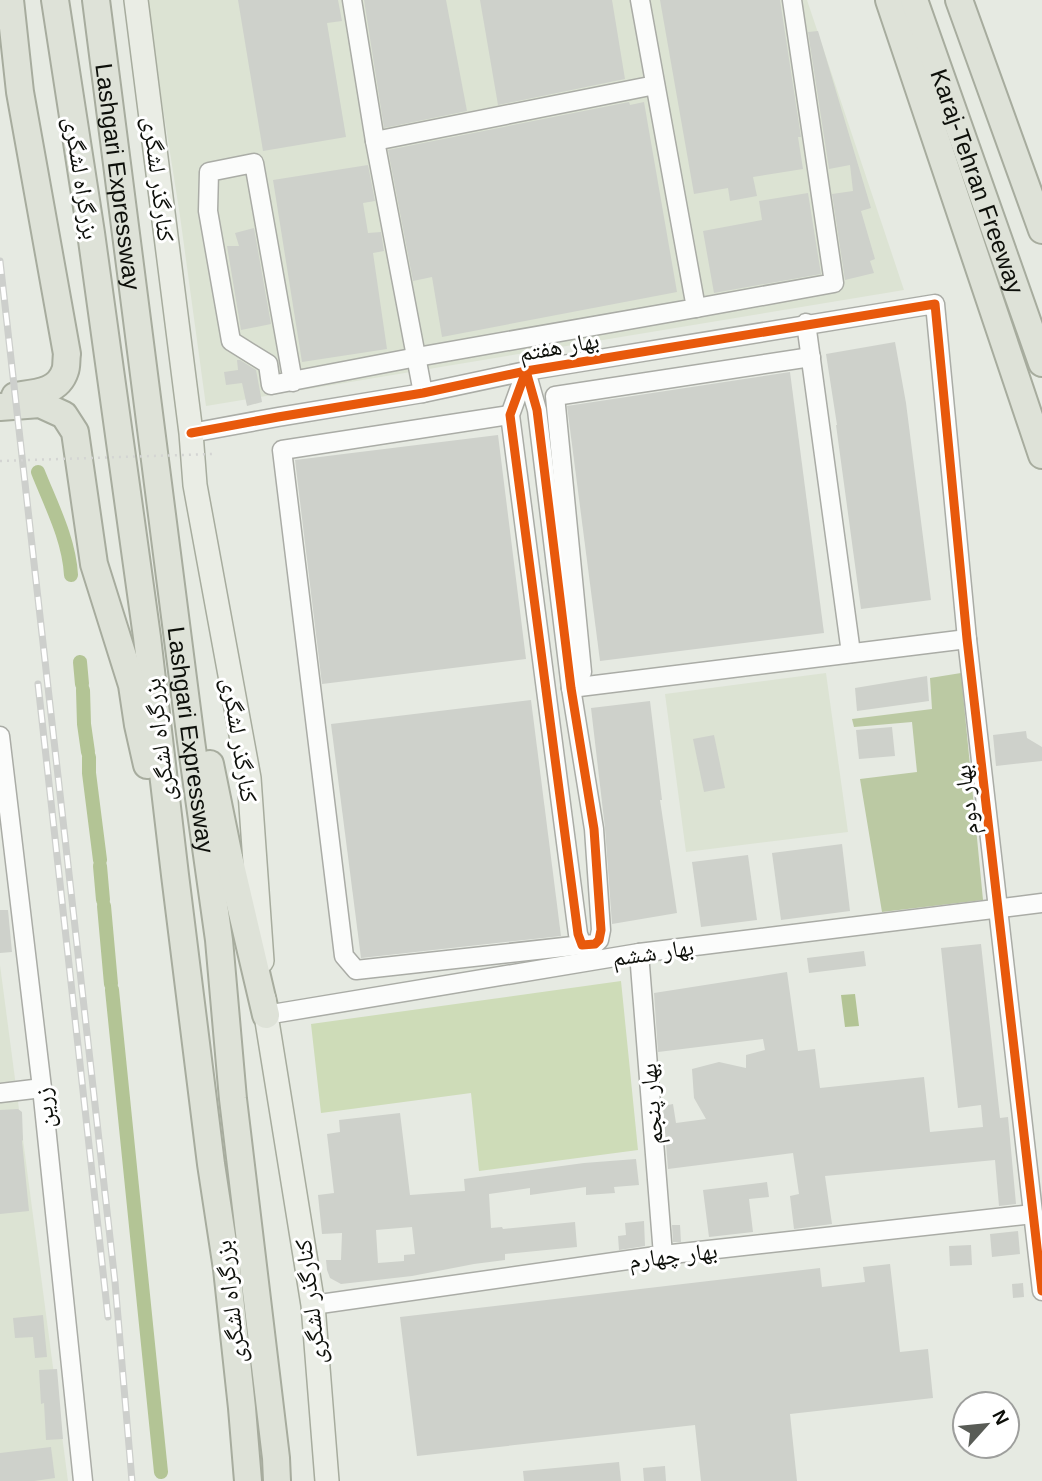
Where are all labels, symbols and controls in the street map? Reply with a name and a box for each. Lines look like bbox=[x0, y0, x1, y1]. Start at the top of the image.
street label: Lashgari Expressway bbox=[91, 62, 147, 291]
street label: Karaj-Tehran Freeway bbox=[926, 65, 1030, 297]
street label: بزرگراه لشگری bbox=[58, 115, 105, 241]
street label: کنارگذر لشگری bbox=[137, 115, 180, 243]
street label: بهار هفتم bbox=[517, 326, 602, 369]
street label: Lashgari Expressway bbox=[163, 625, 220, 855]
street label: کنارگذر لشگری bbox=[216, 676, 263, 805]
street label: بزرگراه لشگری bbox=[138, 677, 181, 803]
street label: بهار دوم bbox=[948, 763, 987, 837]
street label: بهار ششم bbox=[610, 933, 696, 974]
street label: بهار پنجم bbox=[634, 1062, 671, 1146]
street label: زرین bbox=[28, 1086, 61, 1130]
street label: بهار چهارم bbox=[627, 1236, 719, 1277]
street label: کنارگذر لشگری bbox=[289, 1238, 332, 1366]
street label: بزرگراه لشگری bbox=[209, 1239, 252, 1365]
north arrow bbox=[951, 1390, 1021, 1460]
text: N bbox=[988, 1407, 1013, 1428]

